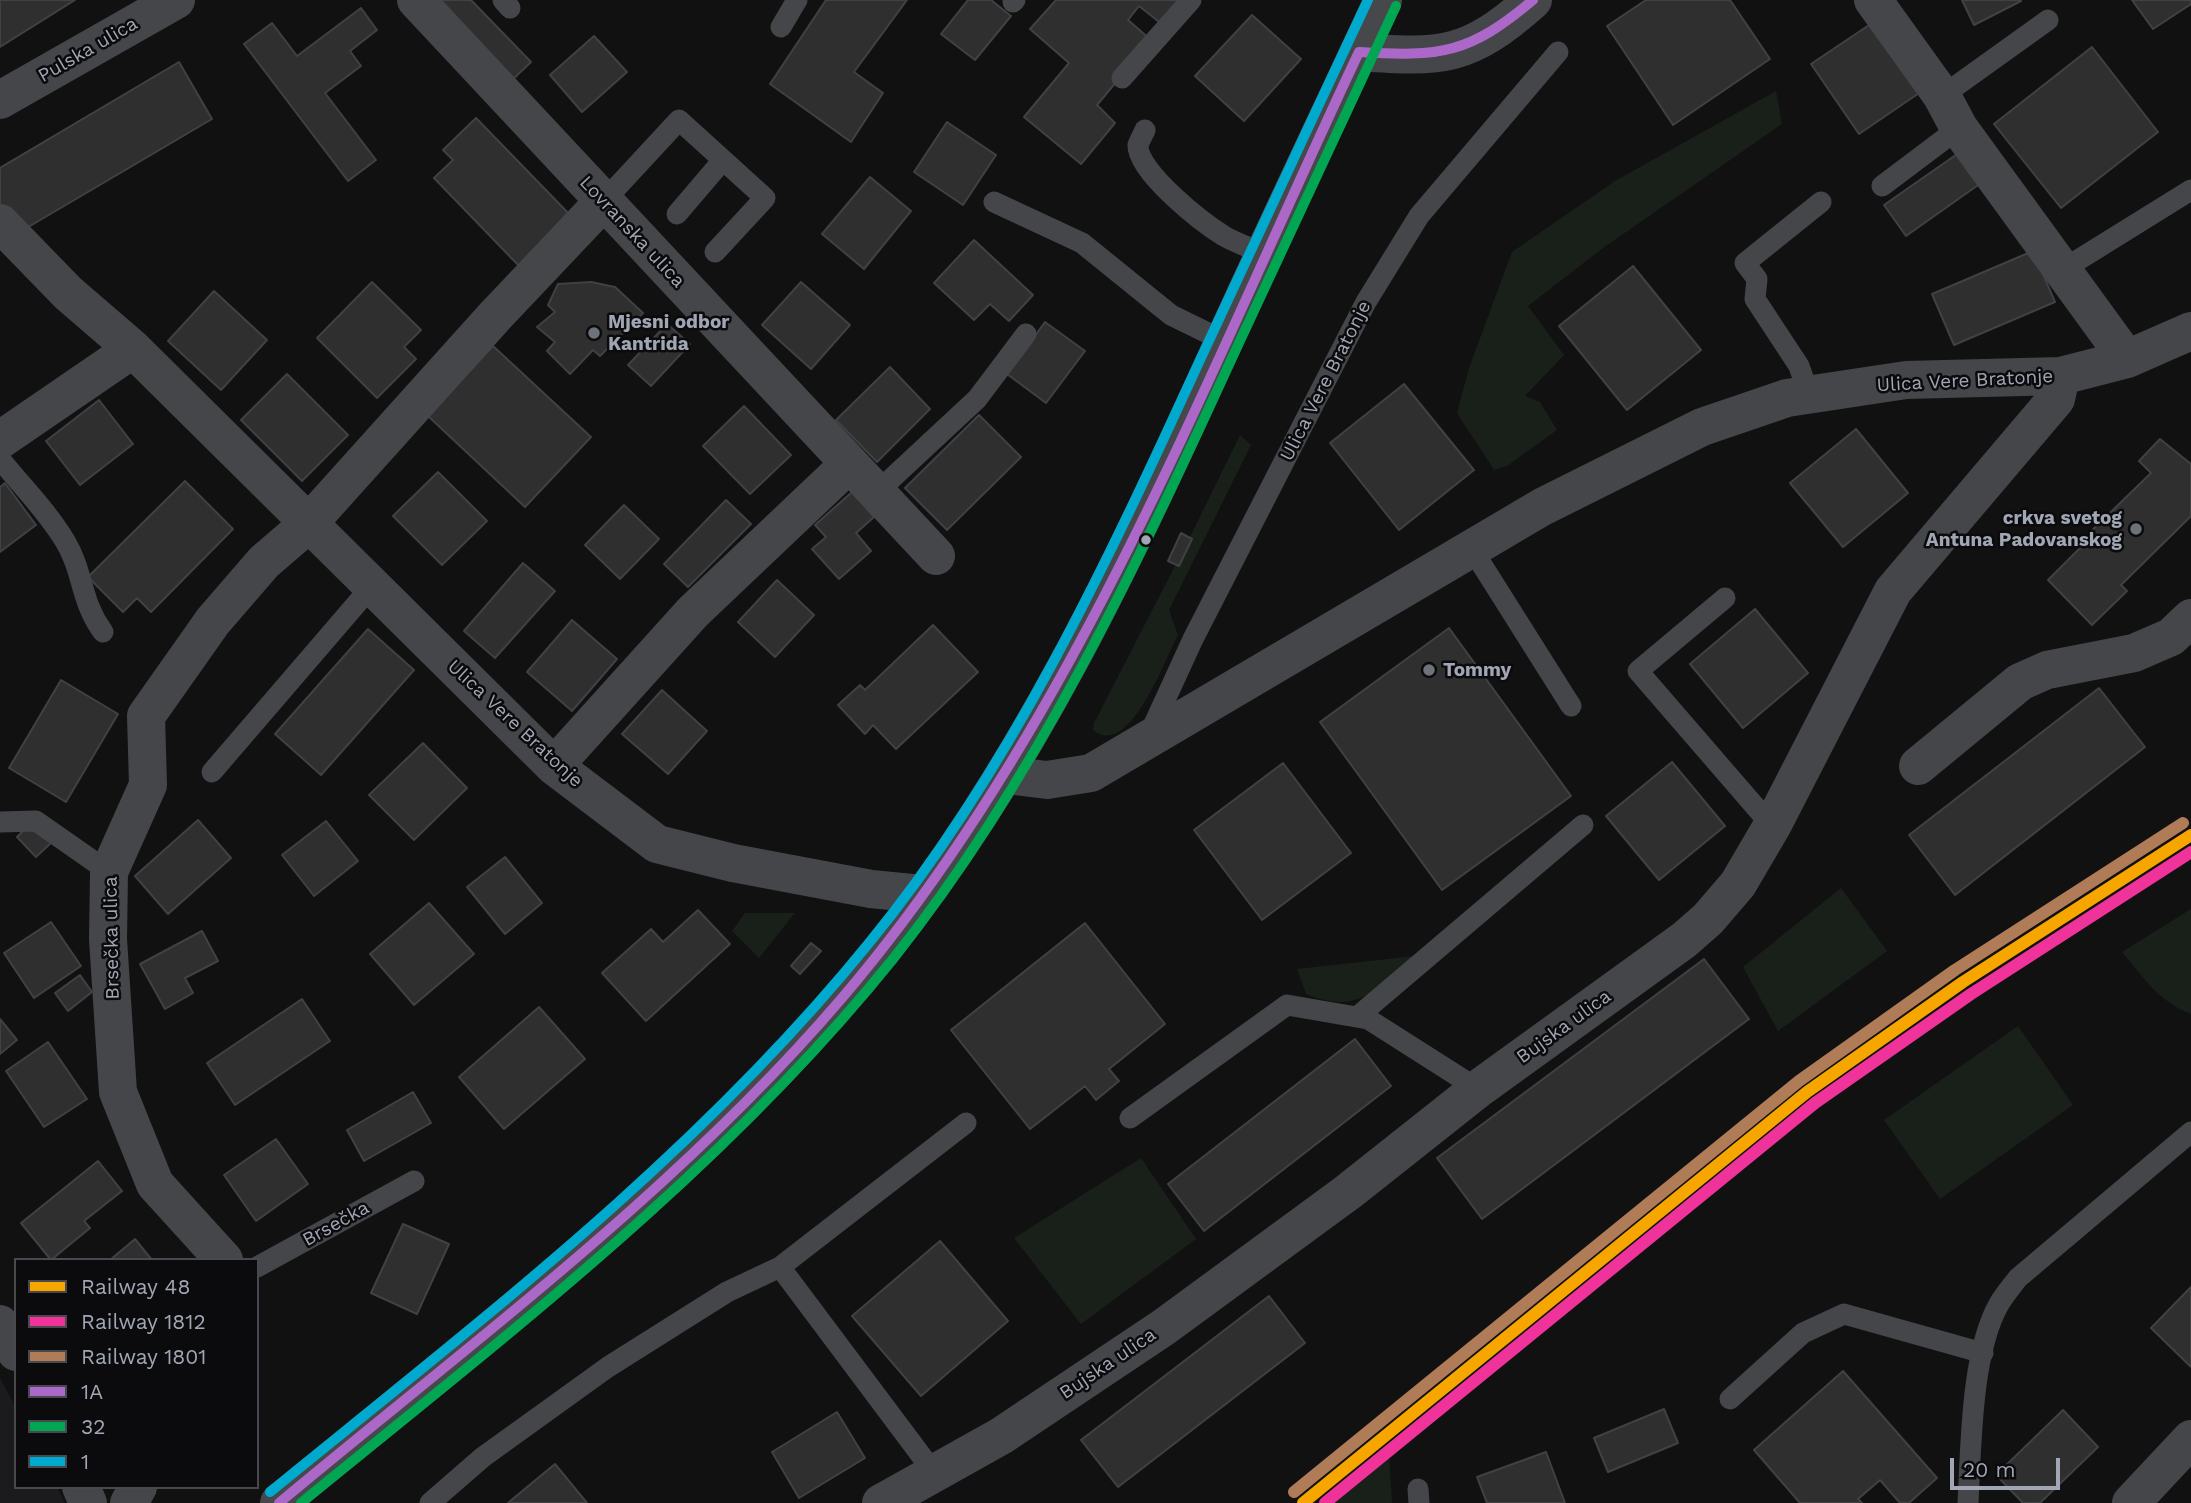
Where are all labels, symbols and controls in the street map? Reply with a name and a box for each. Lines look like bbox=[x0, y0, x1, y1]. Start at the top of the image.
street label: Pulska ulica bbox=[34, 12, 142, 88]
street label: Lovranska ulica bbox=[575, 172, 689, 292]
street label: Ulica Vere Bratonje bbox=[1276, 297, 1376, 465]
place label: Mjesni odbor Kantrida bbox=[608, 311, 729, 355]
marker: Mjesni odbor Kantrida bbox=[586, 325, 602, 341]
street label: Ulica Vere Bratonje bbox=[1876, 365, 2054, 397]
place label: crkva svetog Antuna Padovanskog bbox=[1926, 507, 2122, 551]
marker: crkva svetog Antuna Padovanskog bbox=[2128, 521, 2144, 537]
unlabelled marker bbox=[1139, 533, 1153, 547]
street label: Ulica Vere Bratonje bbox=[443, 655, 587, 793]
place label: Tommy bbox=[1443, 659, 1511, 681]
marker: Tommy bbox=[1421, 662, 1437, 678]
street label: Brsečka ulica bbox=[100, 876, 124, 1000]
street label: Bujska ulica bbox=[1512, 985, 1616, 1069]
street label: Brsečka bbox=[299, 1196, 373, 1252]
legend bbox=[14, 1258, 259, 1489]
text: Railway 48 bbox=[81, 1274, 190, 1299]
text: Railway 1812 bbox=[81, 1309, 206, 1334]
street label: Bujska ulica bbox=[1056, 1324, 1160, 1404]
text: Railway 1801 bbox=[81, 1344, 207, 1369]
text: 1A bbox=[81, 1379, 103, 1404]
text: 32 bbox=[81, 1414, 106, 1439]
scale bar bbox=[1953, 1444, 2063, 1488]
text: 1 bbox=[81, 1449, 89, 1474]
text: 20 m bbox=[1963, 1457, 2015, 1482]

